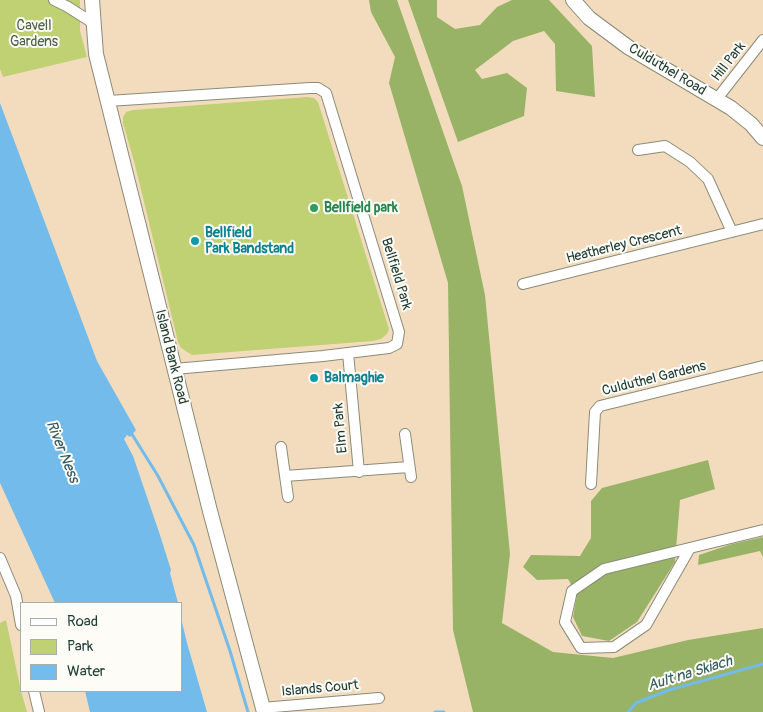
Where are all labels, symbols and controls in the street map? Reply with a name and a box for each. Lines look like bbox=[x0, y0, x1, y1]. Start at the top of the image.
park label: Cavell Gardens bbox=[10, 18, 58, 50]
street label: Hill Park bbox=[708, 39, 750, 85]
street label: Culduthel Road bbox=[625, 40, 709, 100]
place label: Bellfield park bbox=[324, 200, 398, 216]
marker: Bellfield park bbox=[308, 202, 320, 214]
street label: Heatherley Crescent bbox=[565, 223, 683, 267]
place label: Bellfield Park Bandstand bbox=[205, 225, 294, 258]
marker: Bellfield Park Bandstand bbox=[189, 235, 201, 247]
street label: Bellfield Park bbox=[377, 236, 415, 312]
street label: Island Bank Road bbox=[151, 308, 191, 406]
street label: Culduthel Gardens bbox=[600, 358, 708, 400]
place label: Balmaghie bbox=[324, 370, 384, 386]
marker: Balmaghie bbox=[308, 372, 320, 384]
street label: Elm Park bbox=[330, 402, 352, 454]
water label: River Ness bbox=[41, 418, 83, 486]
legend bbox=[20, 602, 182, 692]
text: Road bbox=[67, 612, 98, 631]
text: Park bbox=[67, 637, 93, 656]
water label: Ault na Skiach bbox=[645, 653, 735, 695]
text: Water bbox=[67, 662, 105, 681]
street label: Islands Court bbox=[281, 677, 359, 701]

